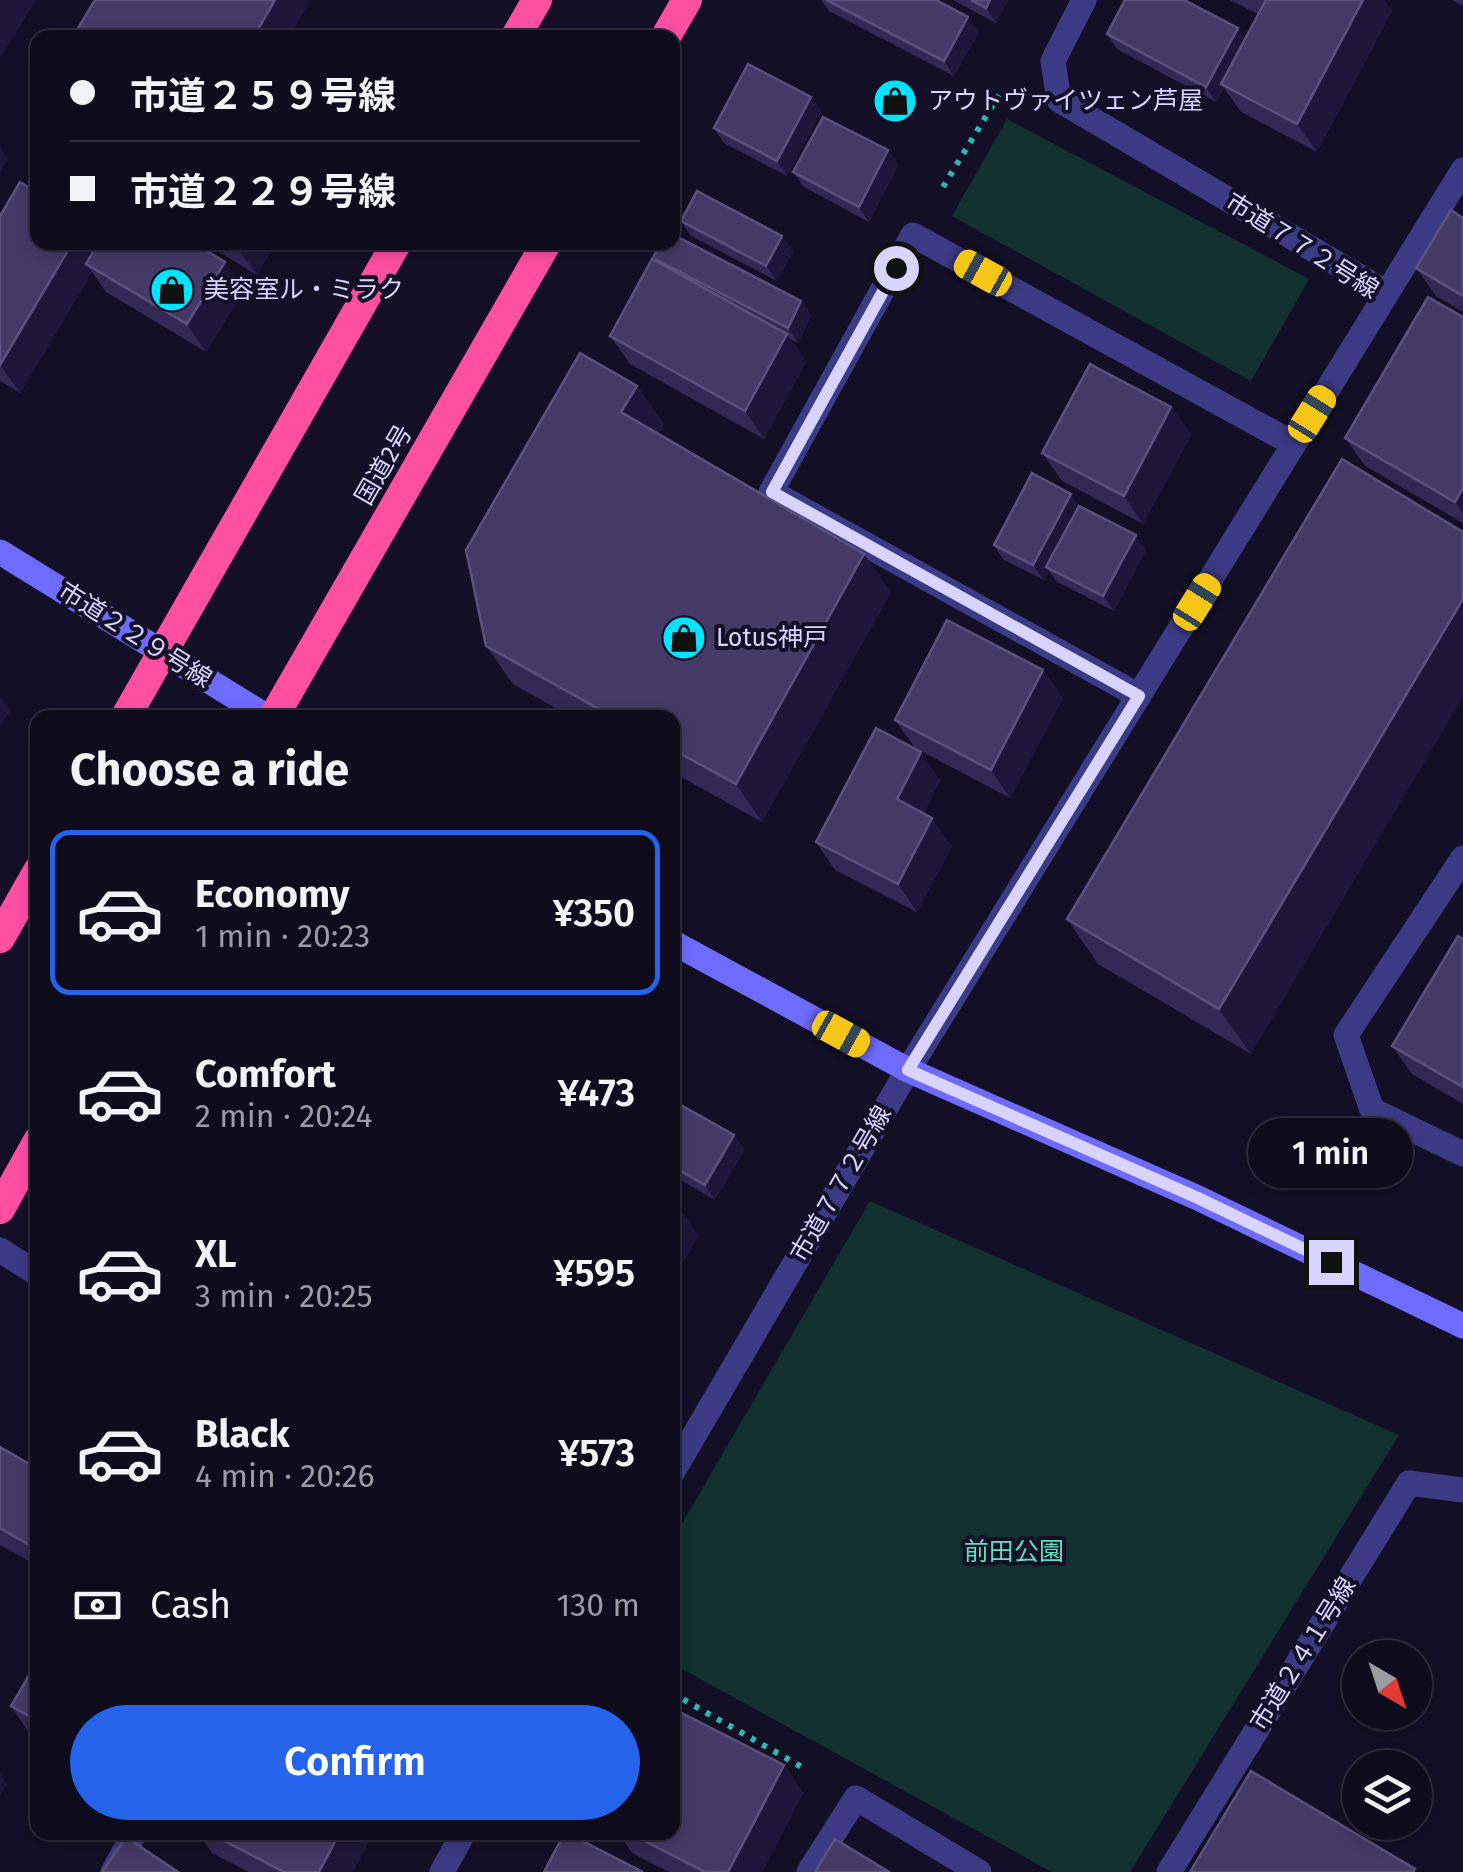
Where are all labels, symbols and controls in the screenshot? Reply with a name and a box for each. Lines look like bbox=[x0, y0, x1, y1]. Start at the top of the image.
text: 市道２５９号線 bbox=[130, 73, 396, 119]
shop icon: アウトヴァイツェン芦屋 bbox=[872, 78, 918, 124]
place label: アウトヴァイツェン芦屋 bbox=[928, 86, 1203, 116]
text: 市道２２９号線 bbox=[130, 169, 396, 215]
street label: 市道７７２号線 bbox=[1220, 187, 1384, 305]
car bbox=[949, 245, 1017, 301]
route start bbox=[874, 246, 919, 291]
shop icon: 美容室ル・ミラク bbox=[149, 267, 195, 313]
place label: 美容室ル・ミラク bbox=[204, 275, 404, 305]
car bbox=[1283, 381, 1341, 447]
street label: 国道2号 bbox=[349, 420, 419, 510]
car bbox=[1168, 569, 1226, 635]
street label: 市道２２９号線 bbox=[53, 576, 217, 694]
shop icon: Lotus神戸 bbox=[661, 615, 707, 661]
place label: Lotus神戸 bbox=[716, 623, 828, 653]
text: Choose a ride bbox=[70, 743, 349, 797]
icon: car bbox=[75, 868, 165, 958]
text: Economy bbox=[195, 871, 350, 917]
text: ¥350 bbox=[553, 890, 635, 936]
text: 1 min · 20:23 bbox=[195, 917, 370, 955]
car bbox=[807, 1006, 875, 1062]
icon: car bbox=[75, 1048, 165, 1138]
text: Comfort bbox=[195, 1051, 336, 1097]
text: ¥473 bbox=[557, 1070, 635, 1116]
text: 2 min · 20:24 bbox=[195, 1097, 373, 1135]
street label: 市道７７２号線 bbox=[784, 1101, 898, 1267]
callout: 1 min bbox=[1248, 1117, 1414, 1187]
text: 1 min bbox=[1292, 1134, 1369, 1172]
icon: car bbox=[75, 1228, 165, 1318]
text: XL bbox=[195, 1231, 237, 1277]
route end bbox=[1309, 1240, 1354, 1285]
text: ¥595 bbox=[554, 1250, 635, 1296]
text: 3 min · 20:25 bbox=[195, 1277, 373, 1315]
icon: car bbox=[75, 1408, 165, 1498]
text: Black bbox=[195, 1411, 290, 1457]
text: ¥573 bbox=[558, 1430, 635, 1476]
text: 4 min · 20:26 bbox=[195, 1457, 375, 1495]
park label: 前田公園 bbox=[964, 1537, 1064, 1567]
street label: 市道２４１号線 bbox=[1244, 1572, 1362, 1736]
icon: cash bbox=[70, 1578, 125, 1633]
text: Cash bbox=[150, 1582, 231, 1628]
text: 130 m bbox=[556, 1586, 640, 1624]
north arrow bbox=[1342, 1640, 1432, 1730]
map controls bbox=[1342, 1640, 1432, 1840]
button: Confirm bbox=[70, 1705, 640, 1820]
button: layers bbox=[1342, 1750, 1432, 1840]

